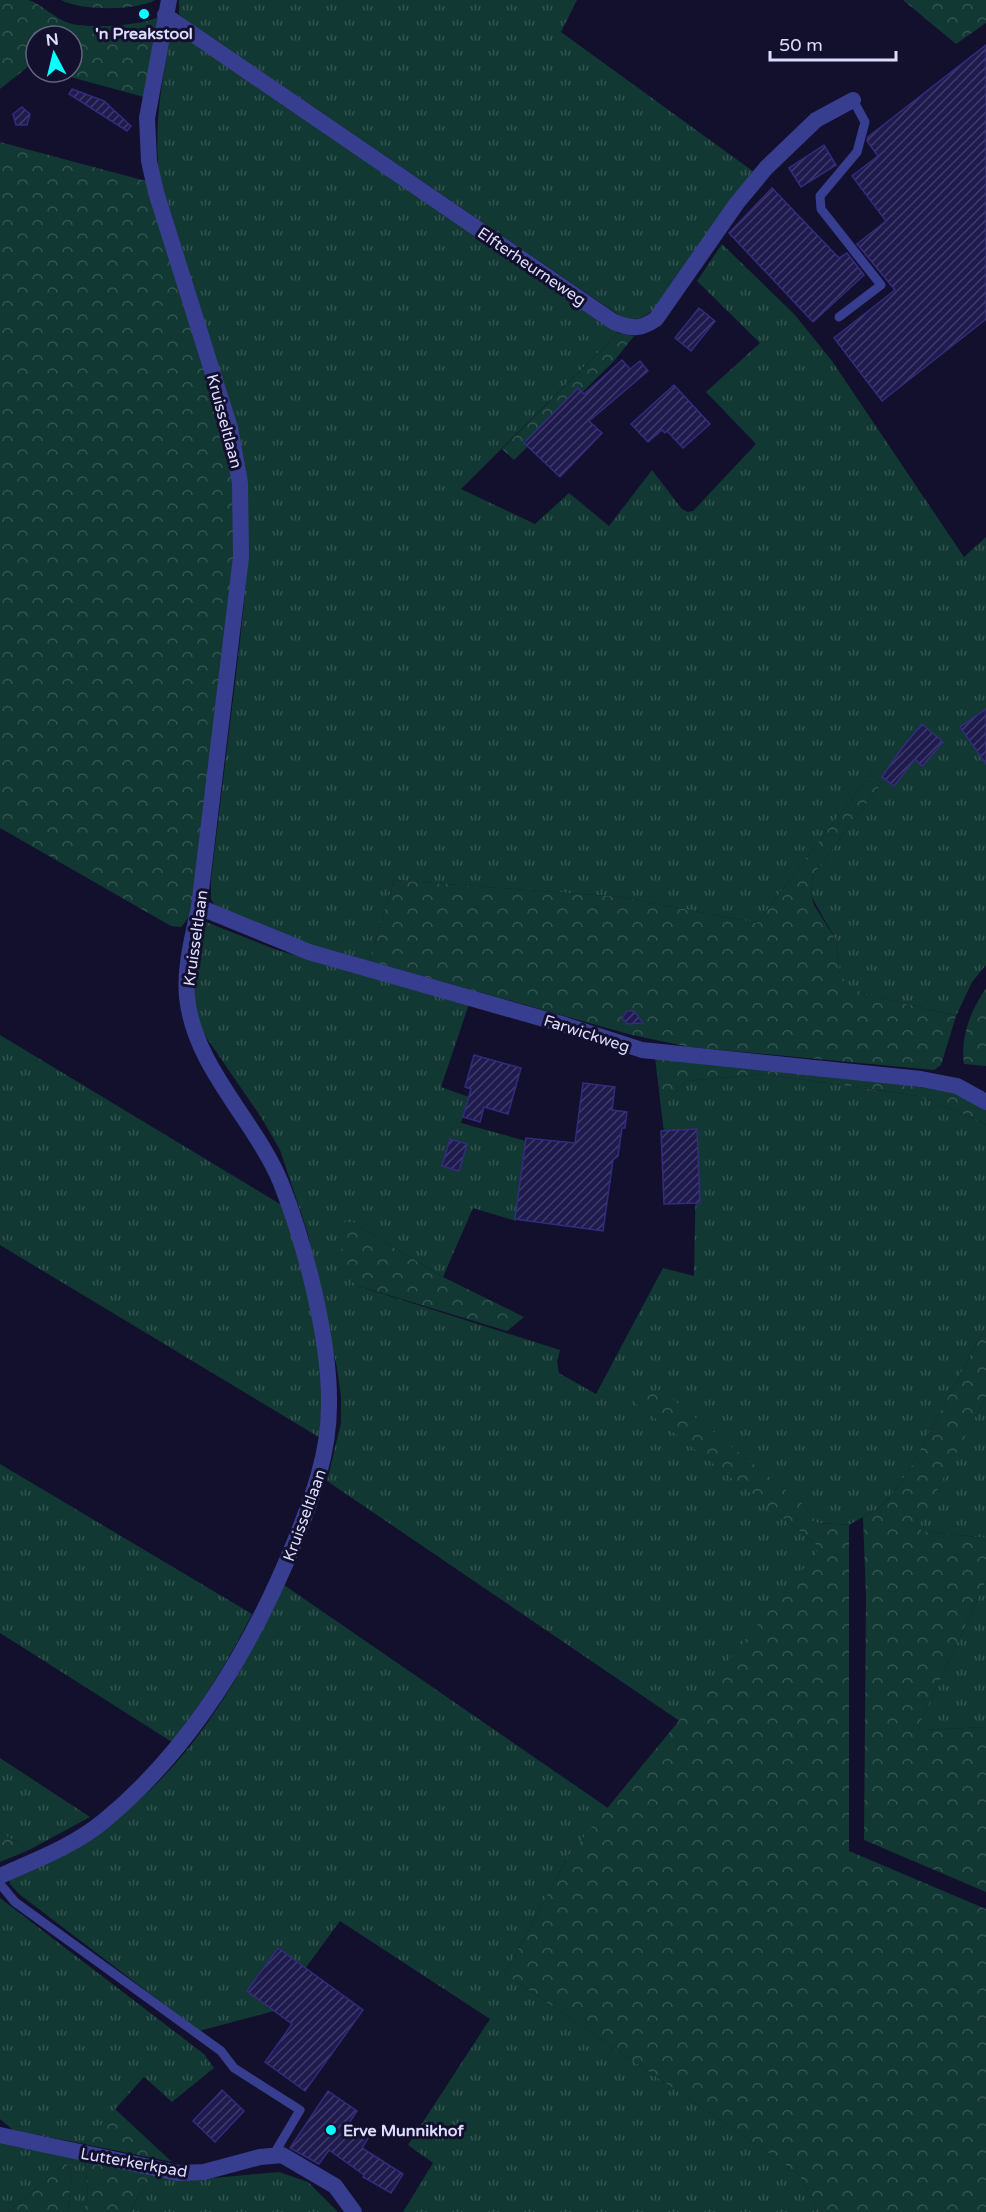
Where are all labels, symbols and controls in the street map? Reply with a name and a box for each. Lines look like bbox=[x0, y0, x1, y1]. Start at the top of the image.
marker: 'n Preakstool bbox=[137, 7, 151, 21]
north arrow bbox=[24, 24, 84, 84]
place label: 'n Preakstool bbox=[95, 24, 193, 44]
scale bar bbox=[770, 24, 896, 62]
text: N bbox=[45, 29, 60, 51]
text: 50 m bbox=[779, 34, 823, 56]
street label: Elfterheurneweg bbox=[473, 223, 589, 310]
street label: Kruisseltlaan bbox=[202, 372, 246, 471]
street label: Kruisseltlaan bbox=[179, 889, 213, 987]
street label: Farwickweg bbox=[541, 1011, 632, 1057]
street label: Kruisseltlaan bbox=[279, 1466, 331, 1564]
place label: Erve Munnikhof bbox=[343, 2121, 464, 2141]
marker: Erve Munnikhof bbox=[324, 2123, 338, 2137]
street label: Lutterkerkpad bbox=[79, 2144, 189, 2182]

